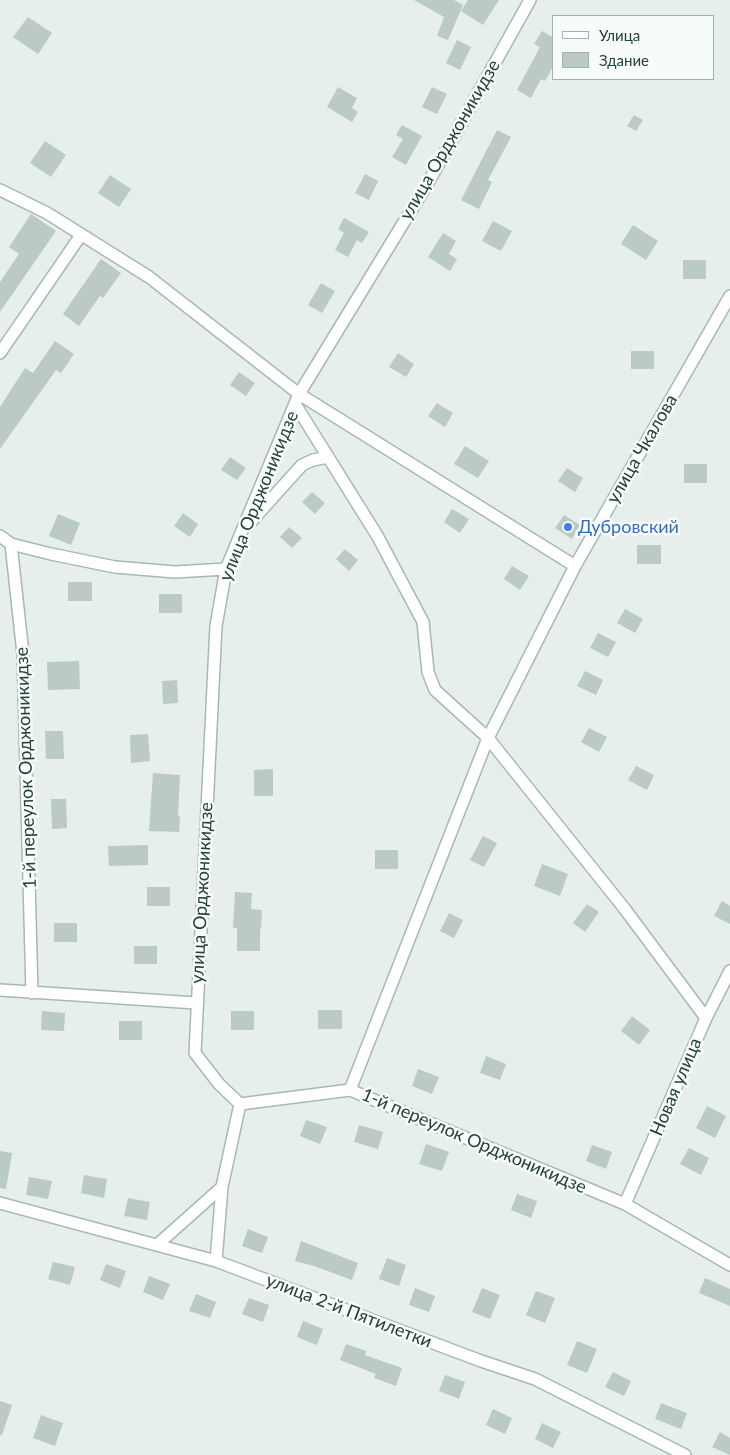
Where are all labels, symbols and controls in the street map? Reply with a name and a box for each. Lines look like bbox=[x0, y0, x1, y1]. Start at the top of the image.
legend bbox=[552, 15, 715, 80]
text: Улица bbox=[599, 26, 640, 44]
text: Здание bbox=[599, 51, 649, 69]
street label: улица Орджоникидзе bbox=[395, 56, 505, 224]
street label: улица Чкалова bbox=[602, 391, 682, 507]
street label: улица Орджоникидзе bbox=[215, 408, 303, 584]
place label: Дубровский bbox=[578, 516, 679, 538]
marker: Дубровский bbox=[562, 521, 574, 533]
street label: 1-й переулок Орджоникидзе bbox=[11, 647, 41, 889]
street label: улица Орджоникидзе bbox=[186, 802, 218, 984]
street label: Новая улица bbox=[646, 1035, 706, 1139]
street label: 1-й переулок Орджоникидзе bbox=[358, 1084, 590, 1198]
street label: улица 2-й Пятилетки bbox=[263, 1269, 435, 1353]

